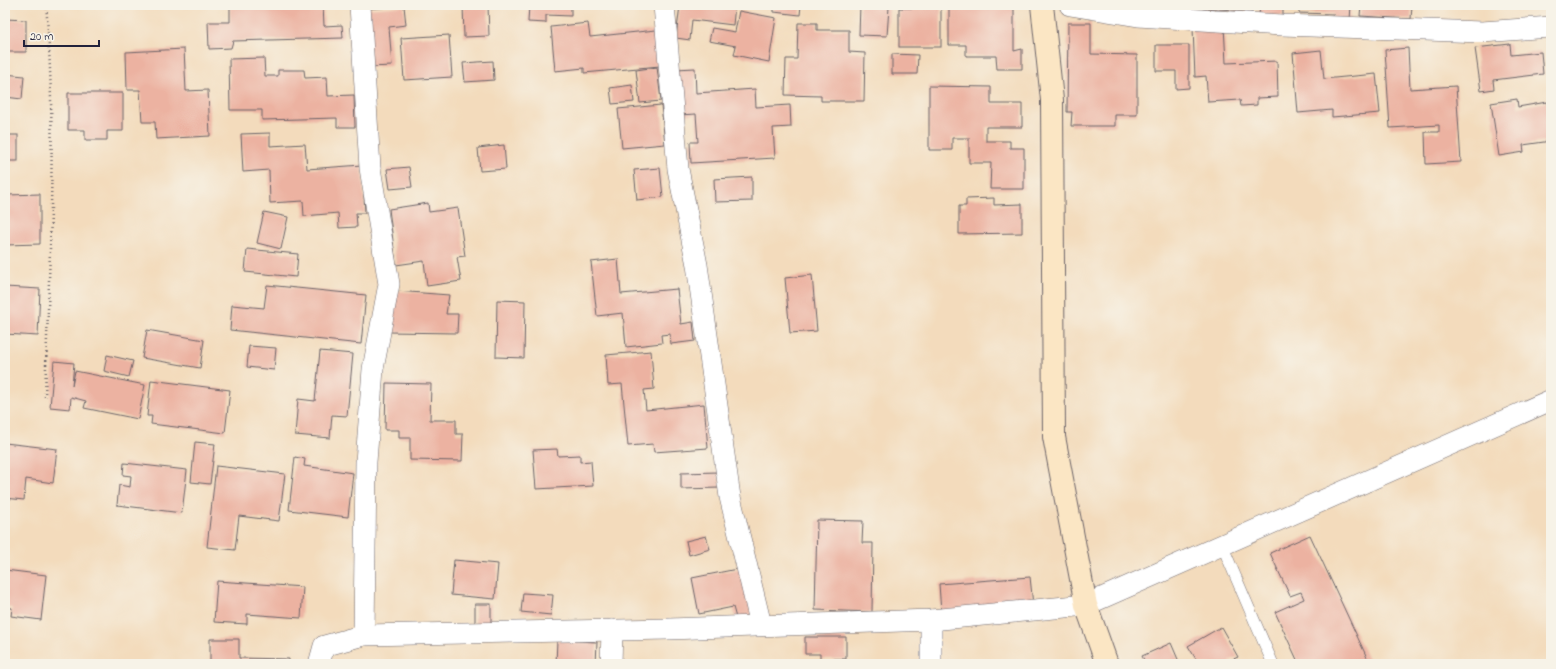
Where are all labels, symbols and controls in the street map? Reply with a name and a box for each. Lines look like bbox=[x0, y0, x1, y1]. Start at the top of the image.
scale bar bbox=[24, 22, 99, 48]
text: 20 m bbox=[30, 28, 53, 46]

